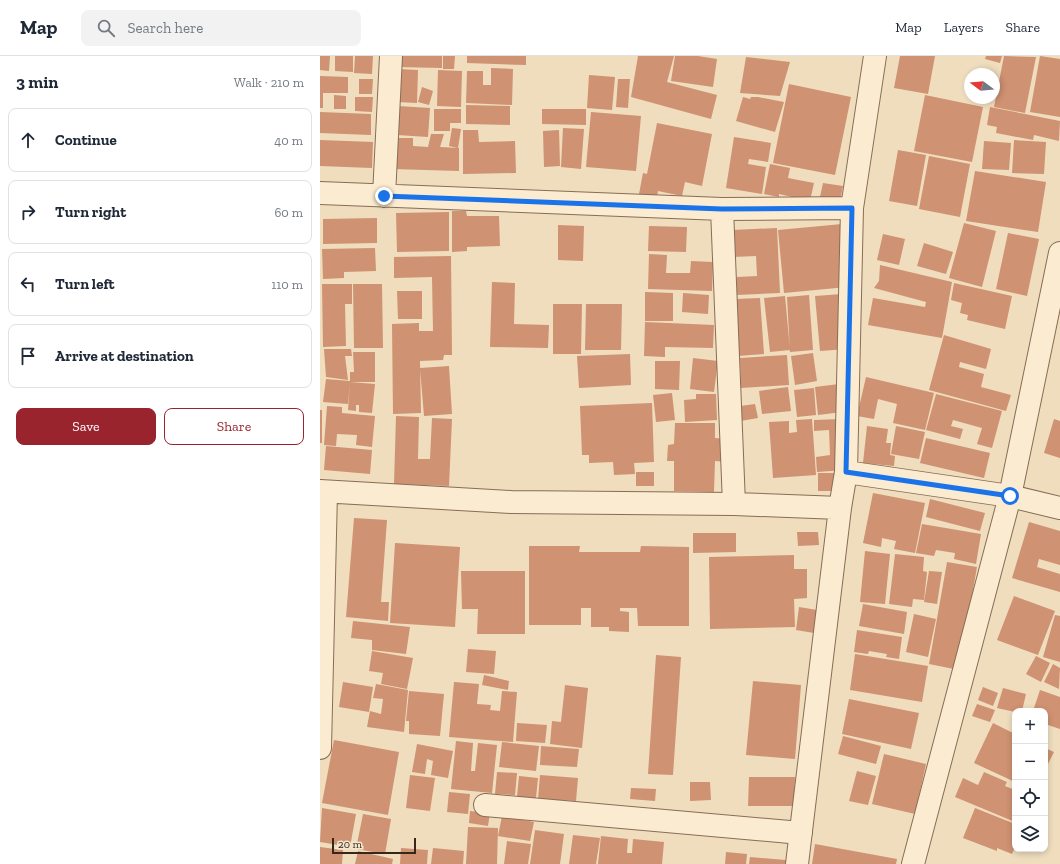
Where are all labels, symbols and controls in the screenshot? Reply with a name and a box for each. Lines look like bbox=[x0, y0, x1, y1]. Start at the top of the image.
search box bbox=[81, 10, 361, 46]
text: Map bbox=[20, 16, 57, 39]
icon: search bbox=[95, 17, 117, 39]
text: Search here bbox=[127, 19, 203, 37]
text: Map bbox=[895, 19, 922, 36]
text: Layers bbox=[944, 19, 983, 36]
text: Share bbox=[1005, 19, 1040, 36]
north arrow bbox=[964, 68, 1000, 104]
text: 3 min bbox=[16, 72, 58, 92]
text: Walk · 210 m bbox=[234, 75, 304, 90]
icon: ahead bbox=[17, 129, 39, 151]
text: Continue bbox=[55, 131, 117, 149]
text: 40 m bbox=[274, 133, 303, 148]
route end bbox=[375, 187, 393, 205]
icon: right bbox=[17, 201, 39, 223]
text: Turn right bbox=[55, 203, 126, 221]
text: 60 m bbox=[274, 205, 303, 220]
icon: left bbox=[17, 273, 39, 295]
text: Turn left bbox=[55, 275, 115, 293]
text: 110 m bbox=[271, 277, 303, 292]
icon: arrive bbox=[17, 345, 39, 367]
text: Arrive at destination bbox=[55, 347, 194, 365]
button: Save bbox=[16, 408, 156, 445]
button: Share bbox=[164, 408, 304, 445]
route start bbox=[1001, 487, 1019, 505]
map controls bbox=[1012, 708, 1048, 852]
button: + bbox=[1012, 708, 1048, 744]
button: − bbox=[1012, 744, 1048, 780]
button: locate bbox=[1012, 780, 1048, 816]
button: layers bbox=[1012, 816, 1048, 852]
scale bar bbox=[332, 836, 416, 855]
text: 20 m bbox=[338, 838, 362, 851]

